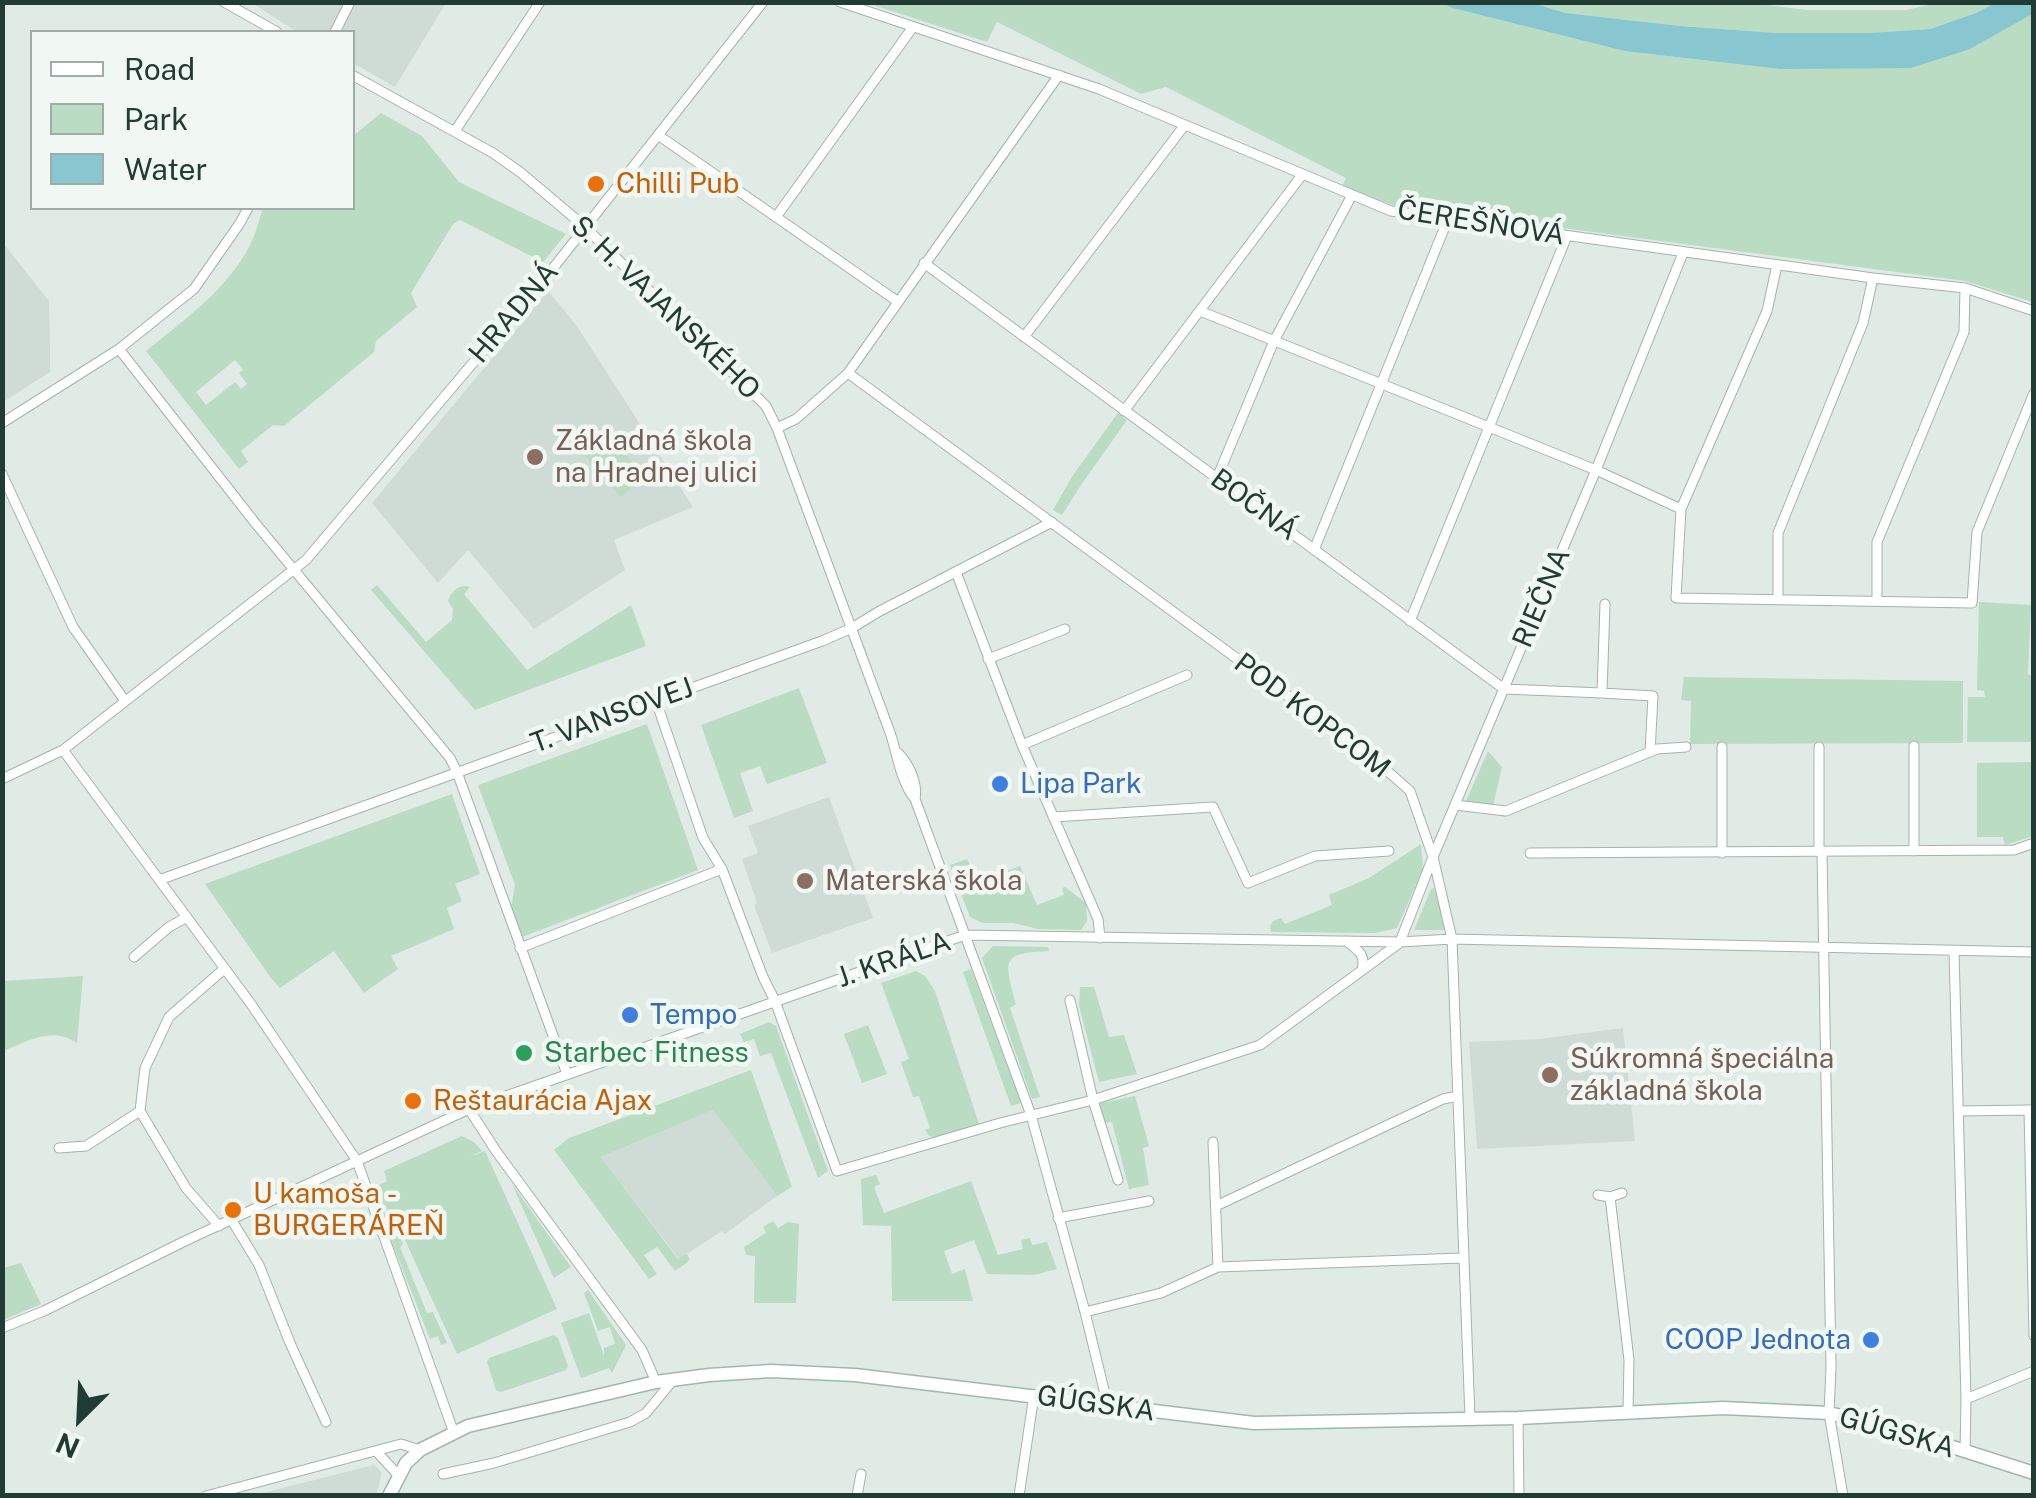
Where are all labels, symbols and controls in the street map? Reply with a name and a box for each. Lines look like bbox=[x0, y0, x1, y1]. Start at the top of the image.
legend bbox=[30, 30, 355, 210]
text: Road bbox=[124, 51, 195, 87]
text: Park bbox=[124, 101, 188, 137]
text: Water bbox=[124, 151, 207, 187]
place label: Chilli Pub bbox=[616, 167, 740, 201]
marker: Chilli Pub bbox=[585, 173, 607, 195]
street label: ČEREŠŇOVÁ bbox=[1395, 193, 1567, 253]
street label: S. H. VAJANSKÉHO bbox=[563, 209, 767, 407]
street label: HRADNÁ bbox=[462, 256, 566, 370]
place label: Základná škola na Hradnej ulici bbox=[555, 424, 758, 490]
marker: Základná škola na Hradnej ulici bbox=[524, 446, 546, 468]
street label: BOČNÁ bbox=[1204, 462, 1304, 548]
street label: RIEČNA bbox=[1506, 543, 1578, 653]
street label: POD KOPCOM bbox=[1227, 646, 1397, 786]
street label: T. VANSOVEJ bbox=[526, 671, 698, 761]
place label: Lipa Park bbox=[1020, 767, 1142, 801]
marker: Lipa Park bbox=[989, 773, 1011, 795]
place label: Materská škola bbox=[825, 864, 1023, 898]
marker: Materská škola bbox=[794, 870, 816, 892]
street label: J. KRÁĽA bbox=[833, 925, 955, 995]
place label: Tempo bbox=[650, 998, 737, 1032]
marker: Tempo bbox=[619, 1004, 641, 1026]
place label: Starbec Fitness bbox=[544, 1036, 749, 1070]
marker: Starbec Fitness bbox=[513, 1042, 535, 1064]
place label: Súkromná špeciálna základná škola bbox=[1570, 1042, 1834, 1108]
marker: Súkromná špeciálna základná škola bbox=[1539, 1064, 1561, 1086]
place label: Reštaurácia Ajax bbox=[433, 1084, 652, 1118]
marker: Reštaurácia Ajax bbox=[402, 1090, 424, 1112]
place label: U kamoša - BURGERÁREŇ bbox=[253, 1177, 445, 1243]
marker: U kamoša - BURGERÁREŇ bbox=[222, 1199, 244, 1221]
place label: COOP Jednota bbox=[1665, 1323, 1851, 1357]
marker: COOP Jednota bbox=[1860, 1329, 1882, 1351]
north arrow bbox=[30, 1368, 130, 1468]
street label: GÚGSKA bbox=[1035, 1379, 1157, 1429]
street label: GÚGSKA bbox=[1835, 1401, 1959, 1465]
text: N bbox=[51, 1426, 84, 1465]

